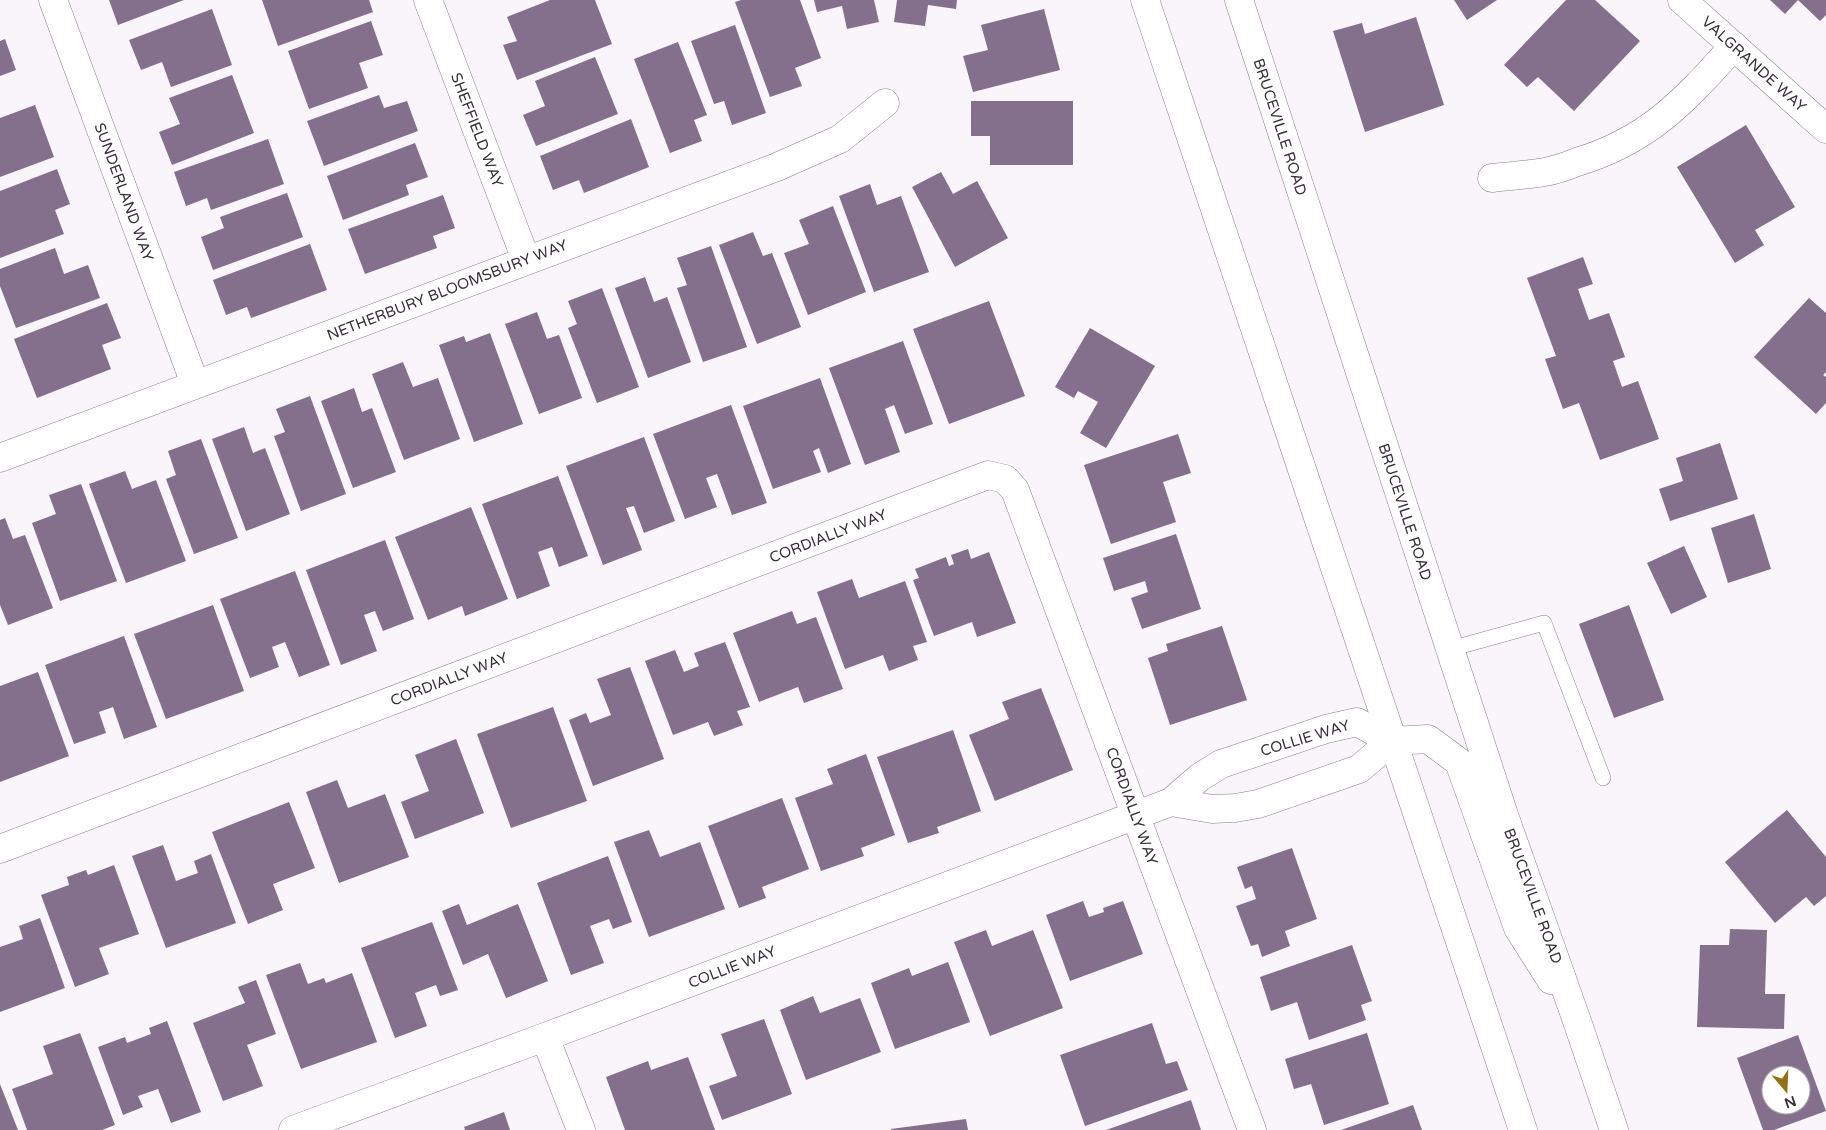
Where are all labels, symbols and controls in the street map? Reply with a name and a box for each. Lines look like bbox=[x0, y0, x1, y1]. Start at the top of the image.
street label: VALGRANDE WAY bbox=[1698, 12, 1810, 116]
street label: BRUCEVILLE ROAD bbox=[1249, 56, 1311, 198]
street label: SHEFFIELD WAY bbox=[447, 70, 507, 190]
street label: SUNDERLAND WAY bbox=[91, 120, 158, 264]
street label: NETHERBURY BLOOMSBURY WAY bbox=[324, 236, 570, 344]
street label: BRUCEVILLE ROAD bbox=[1374, 441, 1436, 583]
street label: CORDIALLY WAY bbox=[767, 505, 890, 567]
street label: CORDIALLY WAY bbox=[388, 648, 511, 710]
street label: COLLIE WAY bbox=[1258, 716, 1352, 760]
street label: CORDIALLY WAY bbox=[1102, 745, 1162, 868]
street label: BRUCEVILLE ROAD bbox=[1500, 826, 1566, 966]
street label: COLLIE WAY bbox=[686, 942, 779, 992]
north arrow bbox=[1761, 1065, 1811, 1115]
text: N bbox=[1782, 1092, 1798, 1112]

